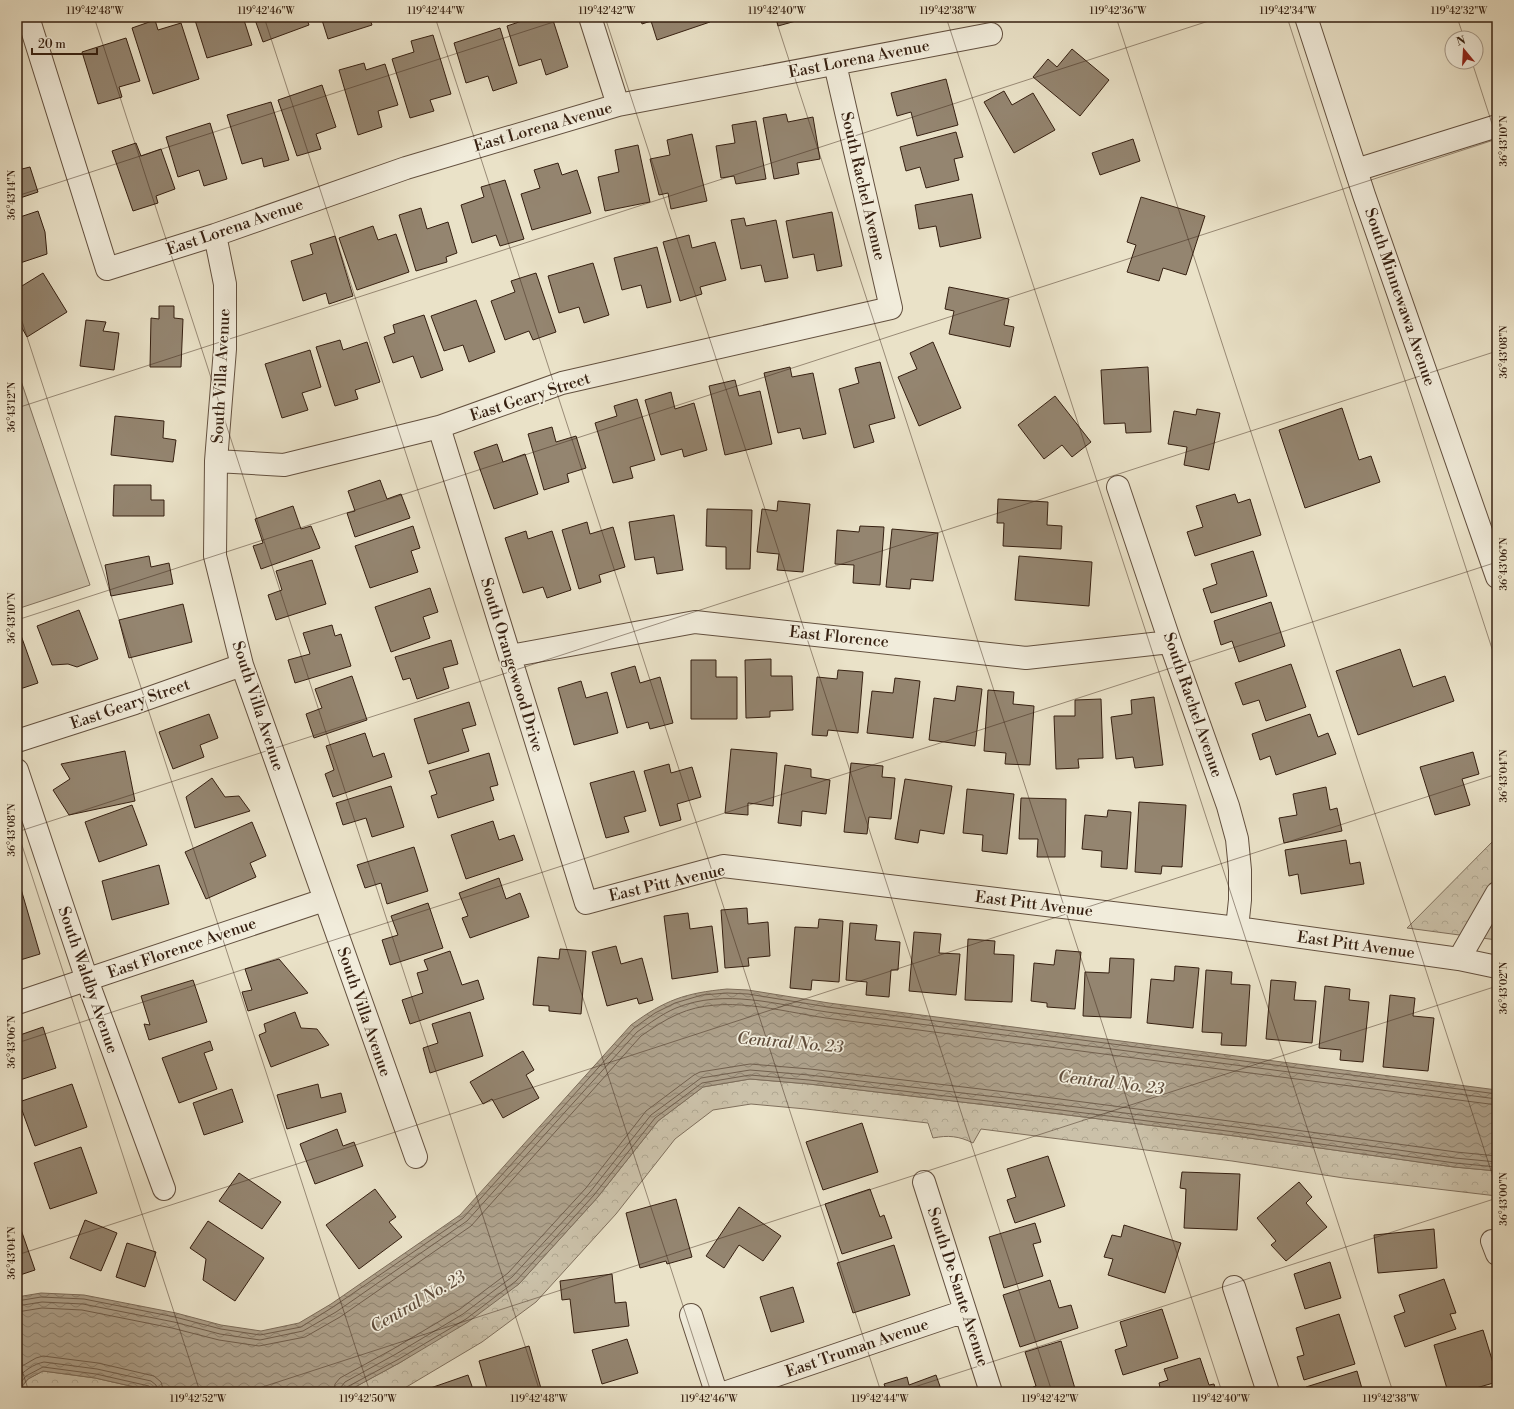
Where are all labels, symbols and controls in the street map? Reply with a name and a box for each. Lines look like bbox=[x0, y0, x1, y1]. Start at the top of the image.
text: 119°42'48"W bbox=[66, 5, 125, 17]
text: 119°42'46"W bbox=[237, 5, 296, 17]
text: 119°42'44"W bbox=[407, 5, 466, 17]
text: 119°42'42"W bbox=[579, 5, 636, 17]
text: 119°42'40"W bbox=[748, 5, 807, 17]
text: 119°42'38"W bbox=[920, 5, 977, 17]
text: 119°42'36"W bbox=[1090, 5, 1147, 17]
text: 119°42'34"W bbox=[1260, 5, 1317, 17]
text: 119°42'32"W bbox=[1431, 5, 1488, 17]
scale bar bbox=[32, 30, 97, 56]
north arrow bbox=[1444, 30, 1484, 70]
text: N bbox=[1455, 33, 1468, 49]
street label: East Lorena Avenue bbox=[787, 36, 931, 82]
text: 20 m bbox=[38, 37, 66, 52]
street label: East Lorena Avenue bbox=[471, 98, 615, 156]
street label: South Rachel Avenue bbox=[836, 110, 890, 262]
text: 36°43'10"N bbox=[1498, 115, 1510, 166]
text: 36°43'14"N bbox=[6, 169, 18, 220]
street label: East Lorena Avenue bbox=[164, 194, 306, 260]
street label: South Minnewawa Avenue bbox=[1360, 205, 1440, 389]
street label: South Villa Avenue bbox=[207, 308, 235, 444]
text: 36°43'08"N bbox=[1498, 325, 1510, 379]
street label: East Geary Street bbox=[467, 368, 593, 426]
text: 36°43'12"N bbox=[6, 381, 18, 432]
text: 36°43'06"N bbox=[1498, 537, 1510, 591]
street label: South Orangewood Drive bbox=[476, 575, 548, 755]
text: 36°43'10"N bbox=[6, 592, 18, 643]
street label: East Florence bbox=[788, 622, 890, 652]
street label: South Rachel Avenue bbox=[1159, 630, 1227, 780]
street label: South Villa Avenue bbox=[228, 639, 288, 773]
street label: East Geary Street bbox=[68, 674, 193, 734]
text: 36°43'04"N bbox=[1498, 749, 1510, 802]
text: 36°43'08"N bbox=[6, 803, 18, 857]
street label: East Pitt Avenue bbox=[607, 860, 727, 906]
street label: East Pitt Avenue bbox=[974, 887, 1094, 921]
street label: South Waldby Avenue bbox=[53, 904, 123, 1056]
street label: East Florence Avenue bbox=[105, 913, 259, 983]
street label: East Pitt Avenue bbox=[1296, 927, 1416, 963]
street label: South Villa Avenue bbox=[333, 945, 395, 1079]
text: 36°43'02"N bbox=[1498, 961, 1510, 1014]
text: 36°43'06"N bbox=[6, 1015, 18, 1069]
water label: Central No. 23 bbox=[736, 1027, 845, 1059]
water label: Central No. 23 bbox=[1057, 1066, 1166, 1100]
text: 36°43'00"N bbox=[1498, 1172, 1510, 1226]
street label: South De Sante Avenue bbox=[923, 1205, 993, 1369]
text: 36°43'04"N bbox=[6, 1226, 18, 1279]
water label: Central No. 23 bbox=[366, 1265, 470, 1338]
street label: East Truman Avenue bbox=[783, 1314, 931, 1382]
text: 119°42'52"W bbox=[170, 1393, 227, 1405]
text: 119°42'50"W bbox=[339, 1393, 398, 1405]
text: 119°42'48"W bbox=[510, 1393, 569, 1405]
text: 119°42'46"W bbox=[680, 1393, 739, 1405]
text: 119°42'44"W bbox=[851, 1393, 910, 1405]
text: 119°42'42"W bbox=[1022, 1393, 1079, 1405]
text: 119°42'40"W bbox=[1192, 1393, 1251, 1405]
text: 119°42'38"W bbox=[1363, 1393, 1420, 1405]

